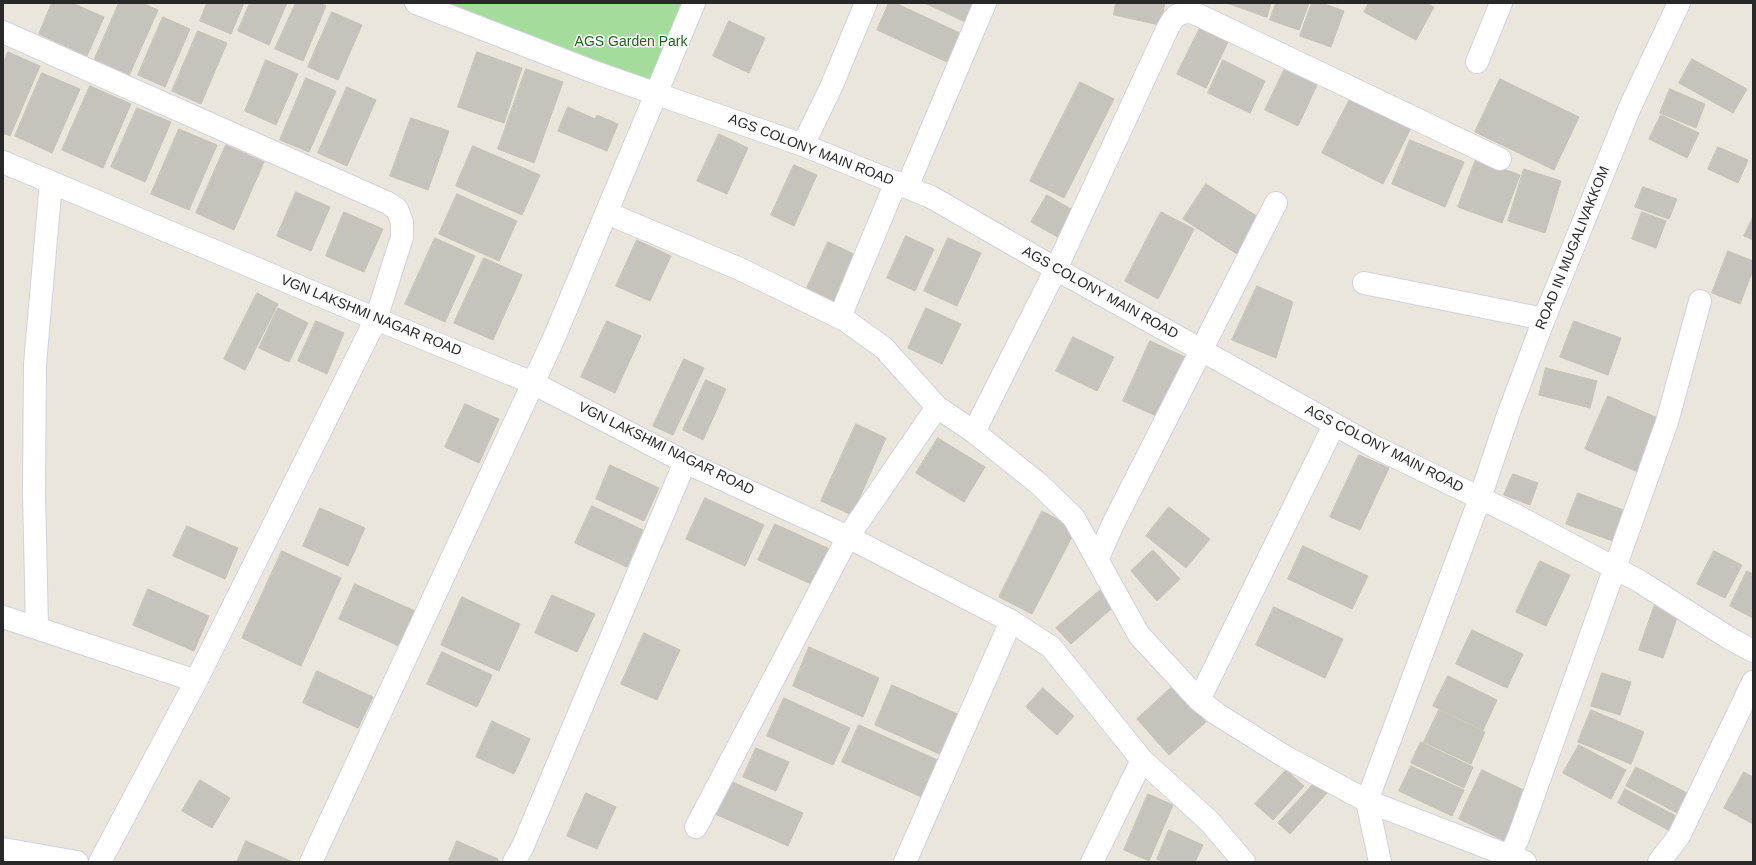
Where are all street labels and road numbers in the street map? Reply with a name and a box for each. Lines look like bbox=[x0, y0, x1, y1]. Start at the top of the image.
street label: AGS COLONY MAIN ROAD bbox=[726, 111, 896, 189]
street label: ROAD IN MUGALIVAKKOM bbox=[1532, 164, 1614, 332]
street label: AGS COLONY MAIN ROAD bbox=[1019, 243, 1181, 343]
street label: VGN LAKSHMI NAGAR ROAD bbox=[278, 272, 464, 360]
street label: VGN LAKSHMI NAGAR ROAD bbox=[575, 399, 757, 499]
street label: AGS COLONY MAIN ROAD bbox=[1302, 402, 1466, 496]

